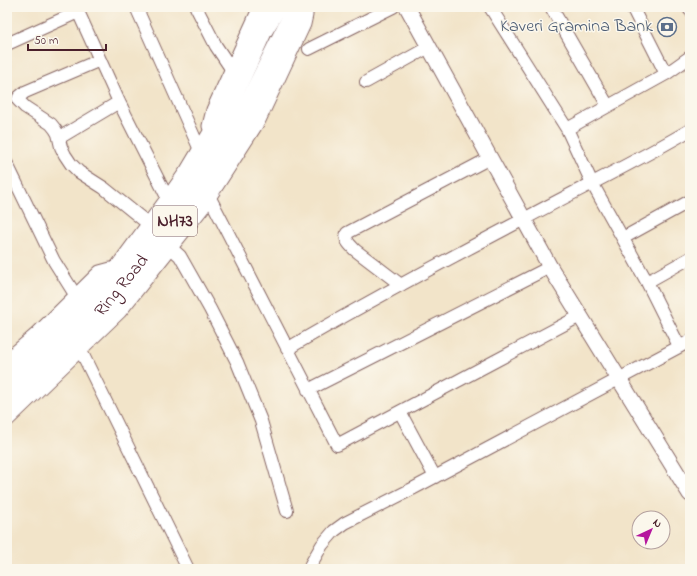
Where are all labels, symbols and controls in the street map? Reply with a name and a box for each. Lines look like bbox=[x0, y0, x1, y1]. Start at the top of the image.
place label: Kaveri Gramina Bank bbox=[500, 14, 653, 40]
bank icon: Kaveri Gramina Bank bbox=[656, 16, 678, 38]
scale bar bbox=[28, 26, 106, 52]
text: 50 m bbox=[34, 32, 58, 50]
road number: NH73 bbox=[153, 206, 197, 236]
street label: Ring Road bbox=[89, 249, 156, 323]
north arrow bbox=[631, 510, 671, 550]
text: N bbox=[649, 515, 665, 532]

